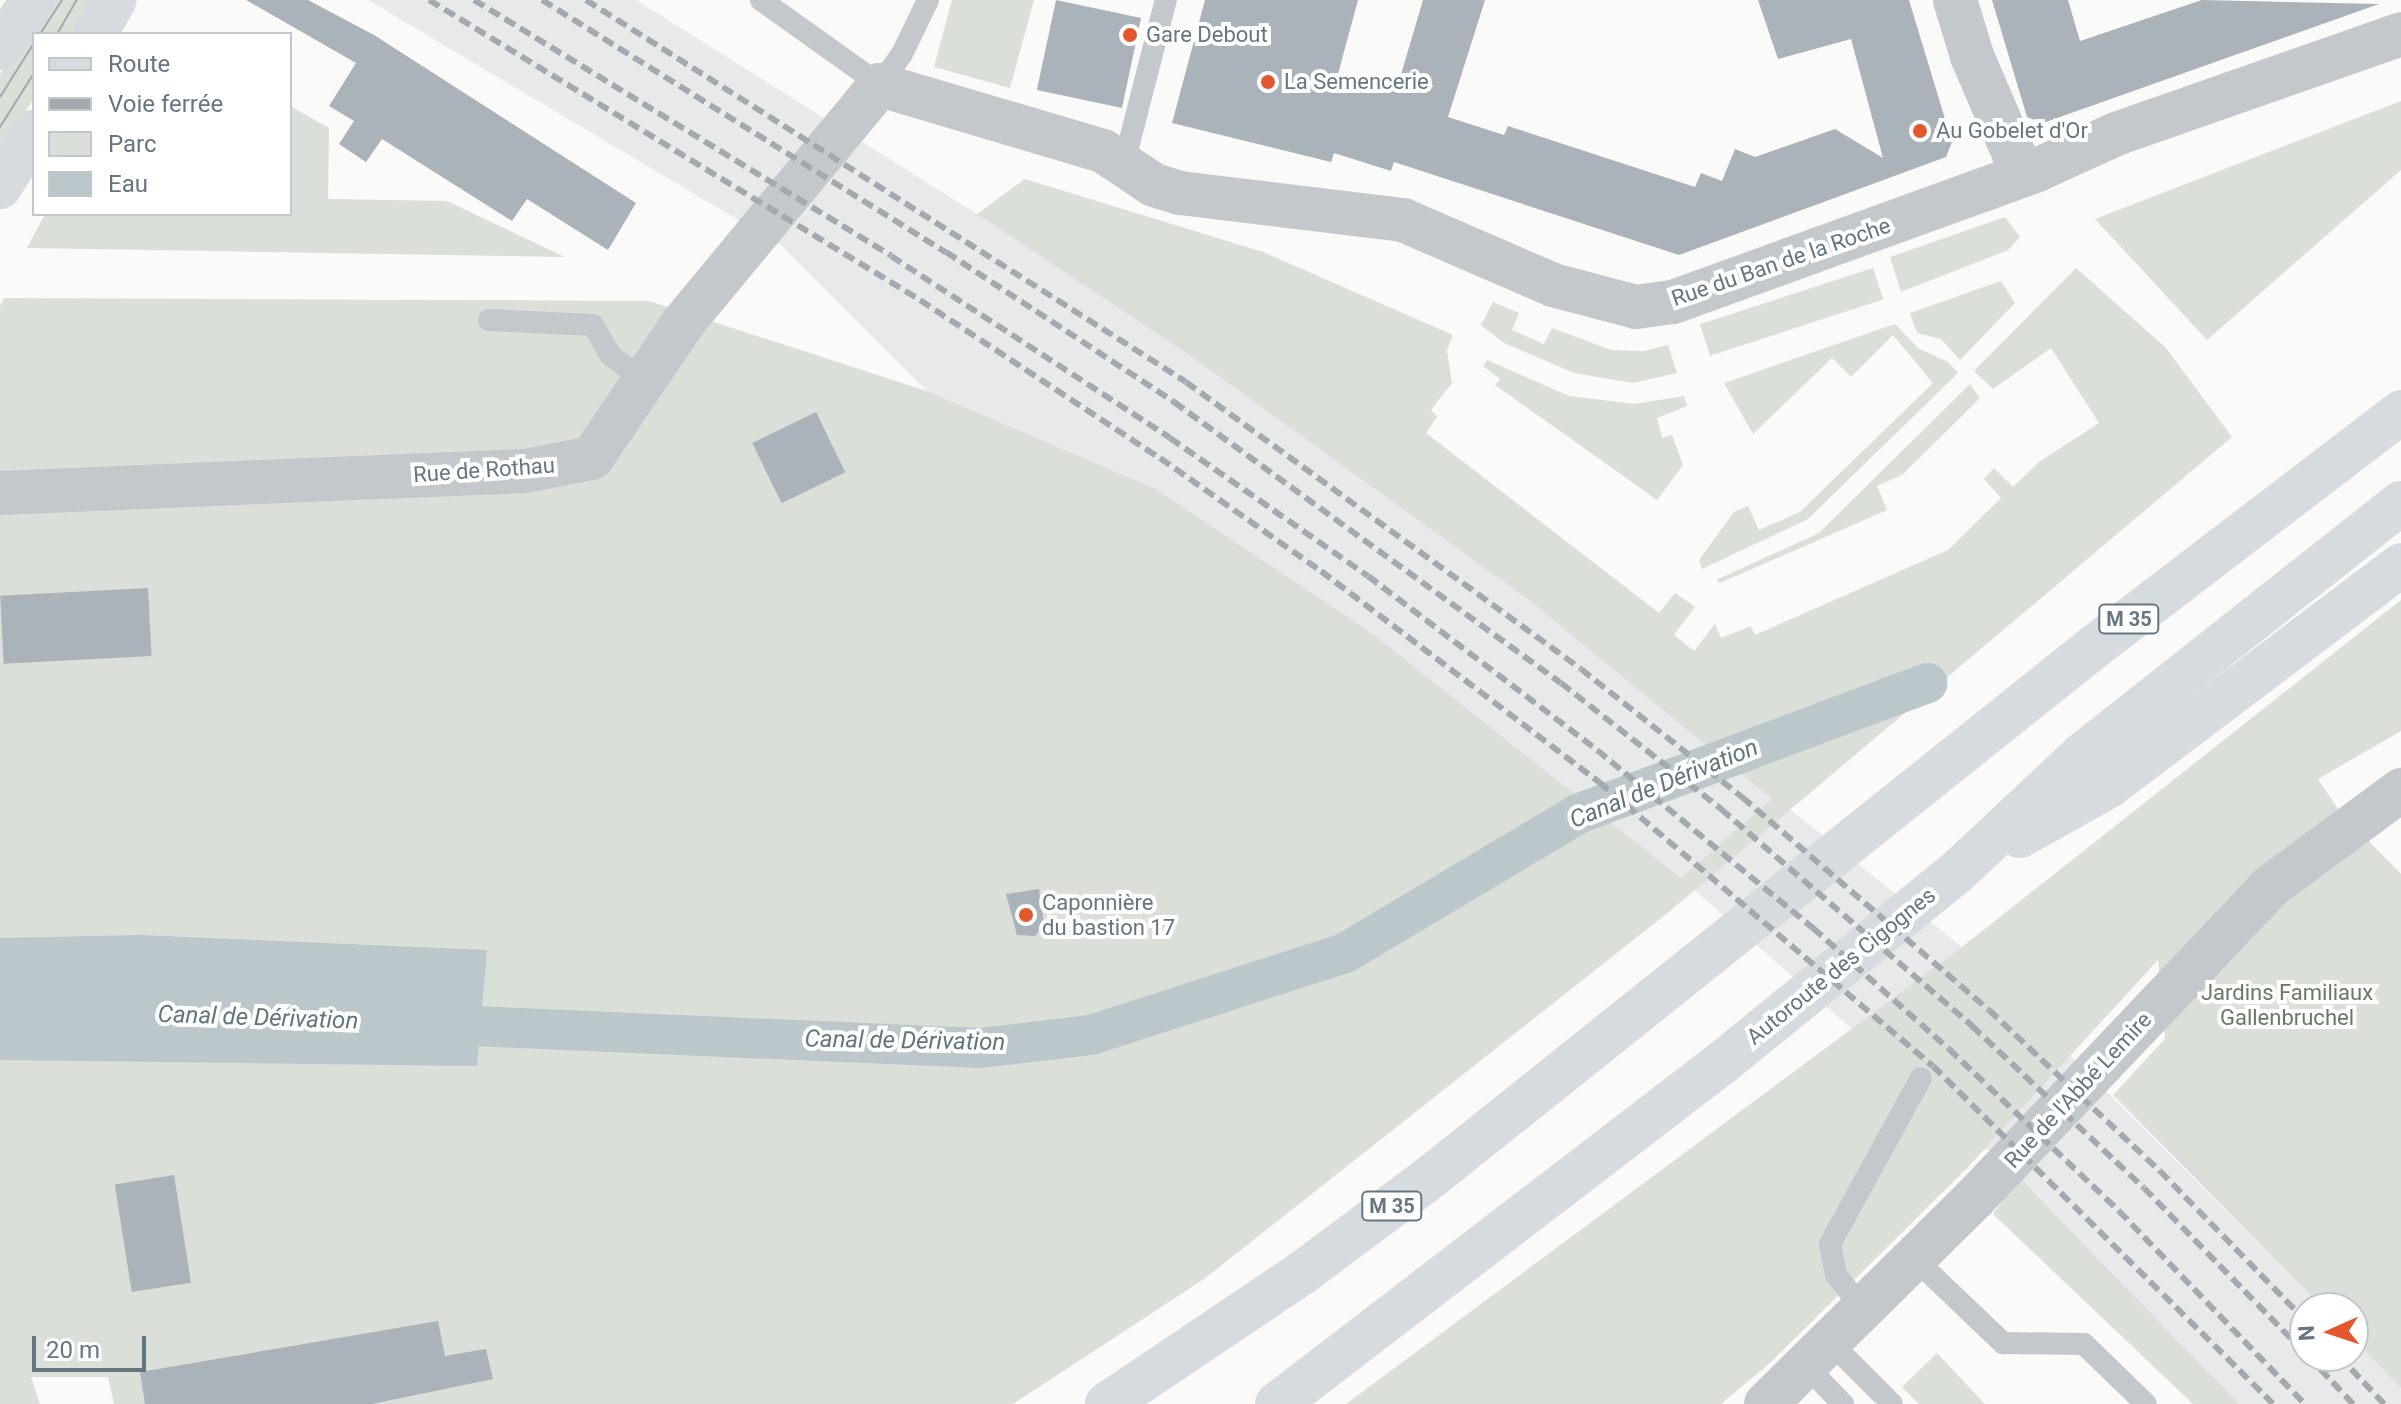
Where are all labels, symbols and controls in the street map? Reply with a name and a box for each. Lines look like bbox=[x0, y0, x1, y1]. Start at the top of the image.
place label: Gare Debout bbox=[1146, 22, 1268, 48]
marker: Gare Debout bbox=[1121, 26, 1139, 44]
legend bbox=[32, 32, 292, 216]
text: Route bbox=[108, 50, 170, 78]
place label: La Semencerie bbox=[1284, 69, 1429, 95]
marker: La Semencerie bbox=[1259, 73, 1277, 91]
text: Voie ferrée bbox=[108, 90, 223, 118]
place label: Au Gobelet d'Or bbox=[1936, 118, 2088, 144]
marker: Au Gobelet d'Or bbox=[1911, 122, 1929, 140]
text: Parc bbox=[108, 130, 157, 158]
text: Eau bbox=[108, 170, 148, 198]
street label: Rue du Ban de la Roche bbox=[1668, 212, 1894, 312]
street label: Rue de Rothau bbox=[412, 452, 556, 488]
road number: M 35 bbox=[2097, 603, 2161, 635]
water label: Canal de Dérivation bbox=[1566, 733, 1762, 835]
street label: Autoroute des Cigognes bbox=[1741, 882, 1941, 1050]
place label: Caponnière du bastion 17 bbox=[1042, 889, 1175, 940]
marker: Caponnière du bastion 17 bbox=[1017, 906, 1035, 924]
park label: Jardins Familiaux Gallenbruchel bbox=[2201, 979, 2373, 1030]
water label: Canal de Dérivation bbox=[157, 1000, 359, 1036]
street label: Rue de l'Abbé Lemire bbox=[1999, 1007, 2157, 1173]
water label: Canal de Dérivation bbox=[804, 1025, 1006, 1057]
road number: M 35 bbox=[1360, 1190, 1424, 1222]
north arrow bbox=[2289, 1292, 2369, 1372]
scale bar bbox=[36, 1320, 150, 1370]
text: N bbox=[2294, 1325, 2319, 1342]
text: 20 m bbox=[46, 1336, 100, 1364]

